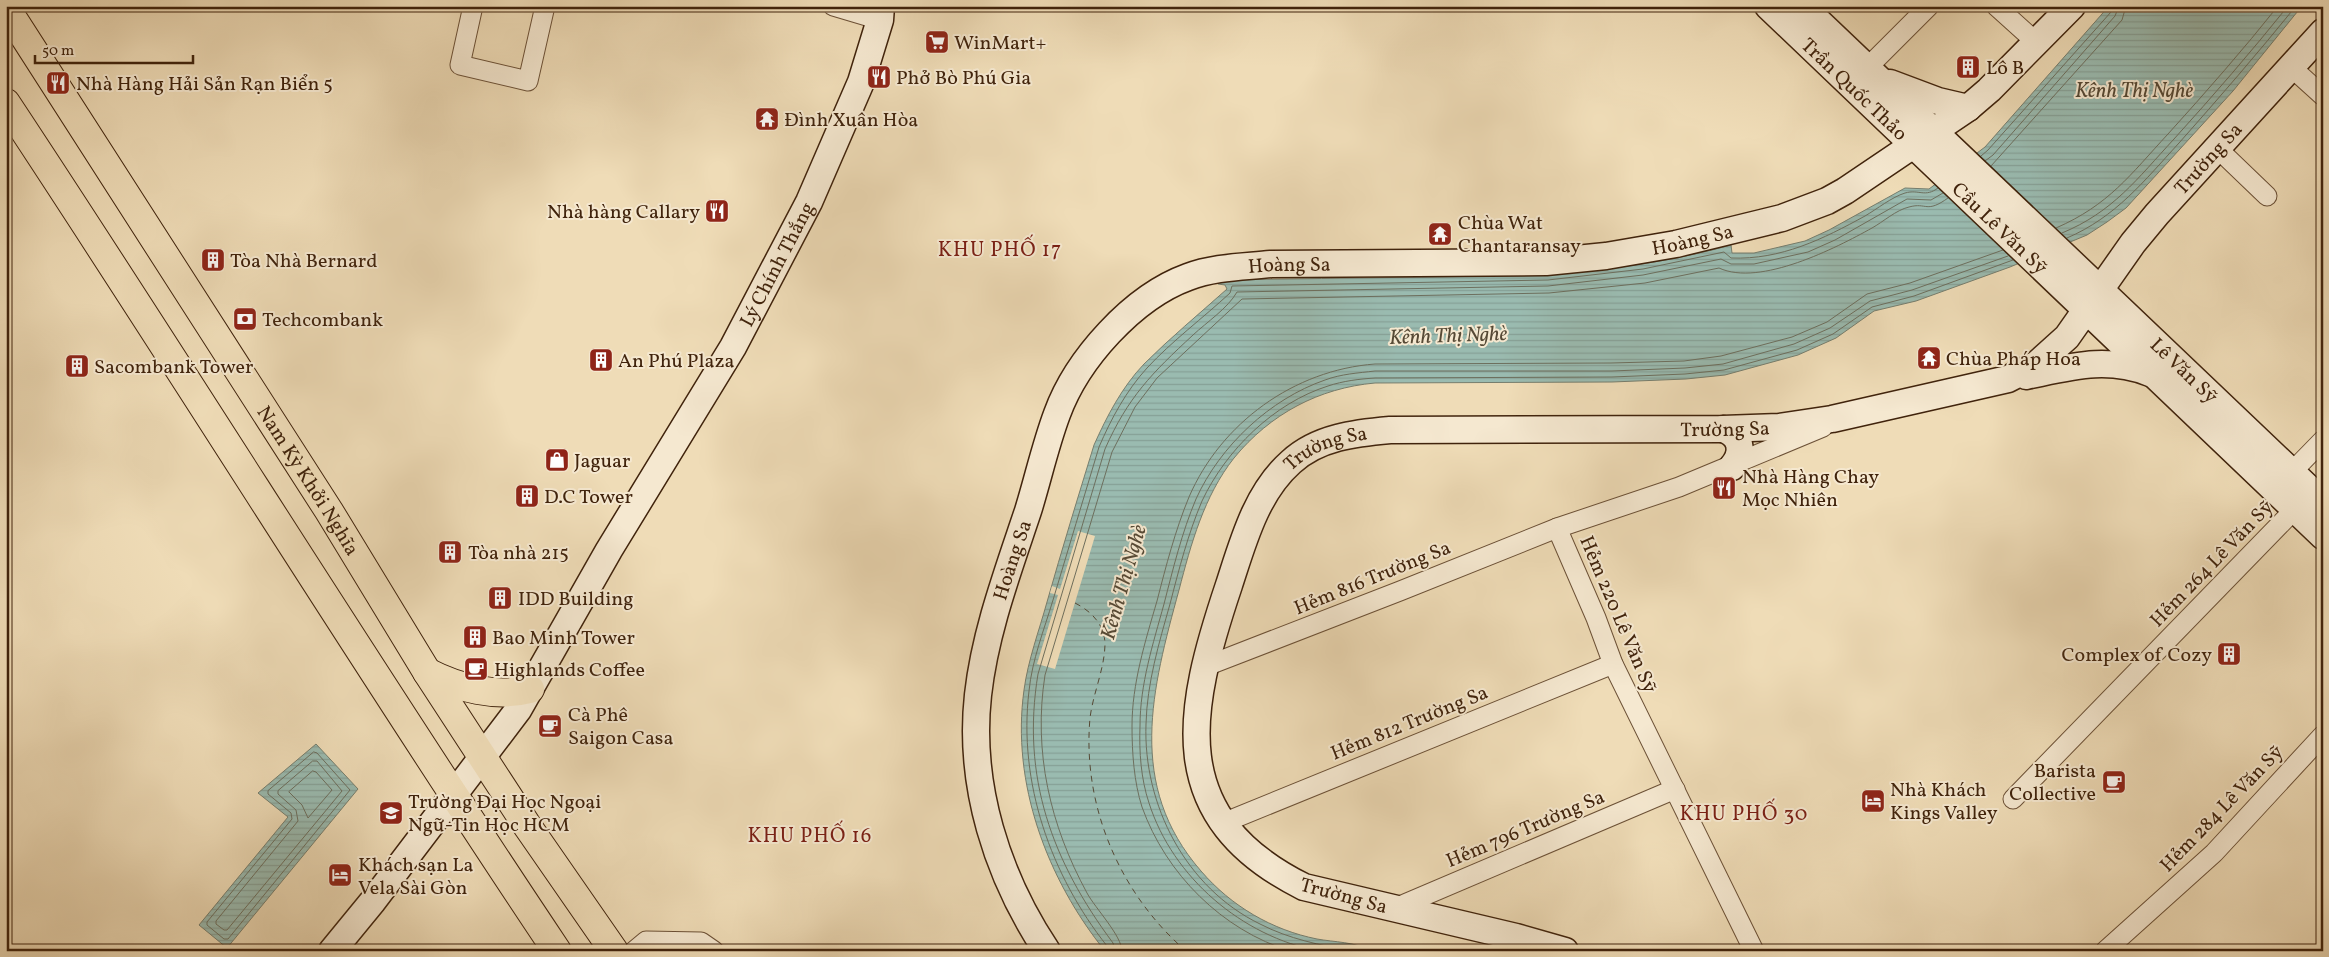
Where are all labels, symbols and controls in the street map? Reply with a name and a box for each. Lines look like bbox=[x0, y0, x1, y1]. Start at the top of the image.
supermarket icon: WinMart+ bbox=[924, 29, 950, 55]
place label: WinMart+ bbox=[954, 30, 1046, 58]
scale bar bbox=[35, 32, 192, 64]
street label: Trần Quốc Thảo bbox=[1794, 33, 1913, 148]
text: 50 m bbox=[42, 41, 74, 62]
building icon: Lô B bbox=[1955, 54, 1981, 80]
place label: Lô B bbox=[1986, 55, 2024, 83]
restaurant icon: Phở Bò Phú Gia bbox=[866, 64, 892, 90]
place label: Phở Bò Phú Gia bbox=[896, 65, 1031, 93]
restaurant icon: Nhà Hàng Hải Sản Rạn Biển 5 bbox=[45, 70, 71, 96]
place label: Nhà Hàng Hải Sản Rạn Biển 5 bbox=[76, 71, 333, 99]
water label: Kênh Thị Nghè bbox=[2075, 77, 2193, 106]
temple icon: Đình Xuân Hòa bbox=[754, 106, 780, 132]
place label: Đình Xuân Hòa bbox=[784, 107, 918, 135]
street label: Trường Sa bbox=[2169, 117, 2250, 202]
street label: Cầu Lê Văn Sỹ bbox=[1945, 177, 2053, 282]
restaurant icon: Nhà hàng Callary bbox=[704, 198, 730, 224]
street label: Lý Chính Thắng bbox=[734, 198, 823, 333]
place label: Nhà hàng Callary bbox=[547, 199, 700, 227]
place label: Chùa Wat Chantaransay bbox=[1458, 210, 1581, 261]
street label: Hoàng Sa bbox=[1650, 218, 1737, 264]
temple icon: Chùa Wat Chantaransay bbox=[1427, 221, 1453, 247]
district label: KHU PHỐ 17 bbox=[938, 234, 1062, 265]
building icon: Tòa Nhà Bernard bbox=[200, 247, 226, 273]
place label: Tòa Nhà Bernard bbox=[230, 248, 378, 276]
street label: Hoàng Sa bbox=[1247, 252, 1331, 282]
bank icon: Techcombank bbox=[232, 306, 258, 332]
place label: Techcombank bbox=[262, 307, 383, 335]
water label: Kênh Thị Nghè bbox=[1388, 320, 1508, 353]
street label: Lê Văn Sỹ bbox=[2143, 332, 2223, 411]
temple icon: Chùa Pháp Hoa bbox=[1916, 345, 1942, 371]
place label: Chùa Pháp Hoa bbox=[1946, 346, 2081, 374]
building icon: An Phú Plaza bbox=[588, 347, 614, 373]
place label: An Phú Plaza bbox=[618, 348, 734, 376]
building icon: Sacombank Tower bbox=[64, 353, 90, 379]
place label: Sacombank Tower bbox=[94, 354, 253, 382]
street label: Nam Kỳ Khởi Nghĩa bbox=[249, 401, 365, 562]
street label: Trường Sa bbox=[1680, 415, 1770, 445]
street label: Trường Sa bbox=[1278, 420, 1369, 478]
shop icon: Jaguar bbox=[544, 447, 570, 473]
place label: Jaguar bbox=[574, 448, 630, 476]
place label: Nhà Hàng Chay Mọc Nhiên bbox=[1742, 464, 1879, 515]
restaurant icon: Nhà Hàng Chay Mọc Nhiên bbox=[1711, 475, 1737, 501]
building icon: D.C Tower bbox=[514, 483, 540, 509]
place label: D.C Tower bbox=[544, 484, 633, 512]
street label: Hẻm 264 Lê Văn Sỹ bbox=[2144, 494, 2281, 634]
street label: Hoàng Sa bbox=[987, 517, 1040, 604]
water label: Kênh Thị Nghè bbox=[1094, 521, 1155, 643]
street label: Hẻm 220 Lê Văn Sỹ bbox=[1571, 532, 1663, 698]
street label: Hẻm 816 Trường Sa bbox=[1290, 535, 1455, 623]
building icon: Tòa nhà 215 bbox=[437, 539, 463, 565]
place label: Tòa nhà 215 bbox=[468, 540, 569, 568]
building icon: IDD Building bbox=[487, 585, 513, 611]
place label: IDD Building bbox=[518, 586, 633, 614]
building icon: Bao Minh Tower bbox=[462, 624, 488, 650]
place label: Bao Minh Tower bbox=[492, 625, 635, 653]
building icon: Complex of Cozy bbox=[2216, 641, 2242, 667]
place label: Complex of Cozy bbox=[2061, 642, 2212, 670]
cafe icon: Highlands Coffee bbox=[463, 656, 489, 682]
place label: Highlands Coffee bbox=[494, 657, 645, 685]
street label: Hẻm 812 Trường Sa bbox=[1327, 679, 1493, 768]
place label: Cà Phê Saigon Casa bbox=[568, 702, 673, 753]
cafe icon: Cà Phê Saigon Casa bbox=[537, 713, 563, 739]
street label: Hẻm 284 Lê Văn Sỹ bbox=[2154, 739, 2291, 879]
place label: Barista Collective bbox=[2009, 758, 2096, 809]
cafe icon: Barista Collective bbox=[2101, 769, 2127, 795]
place label: Nhà Khách Kings Valley bbox=[1890, 777, 1998, 828]
street label: Hẻm 796 Trường Sa bbox=[1442, 784, 1609, 876]
hotel icon: Nhà Khách Kings Valley bbox=[1860, 788, 1886, 814]
place label: Trường Đại Học Ngoại Ngữ-Tin Học HCM bbox=[408, 789, 601, 840]
district label: KHU PHỐ 30 bbox=[1680, 798, 1808, 829]
school or university icon: Trường Đại Học Ngoại Ngữ-Tin Học HCM bbox=[378, 800, 404, 826]
district label: KHU PHỐ 16 bbox=[748, 820, 872, 851]
place label: Khách sạn La Vela Sài Gòn bbox=[358, 852, 473, 903]
hotel icon: Khách sạn La Vela Sài Gòn bbox=[327, 862, 353, 888]
street label: Trường Sa bbox=[1297, 872, 1390, 922]

